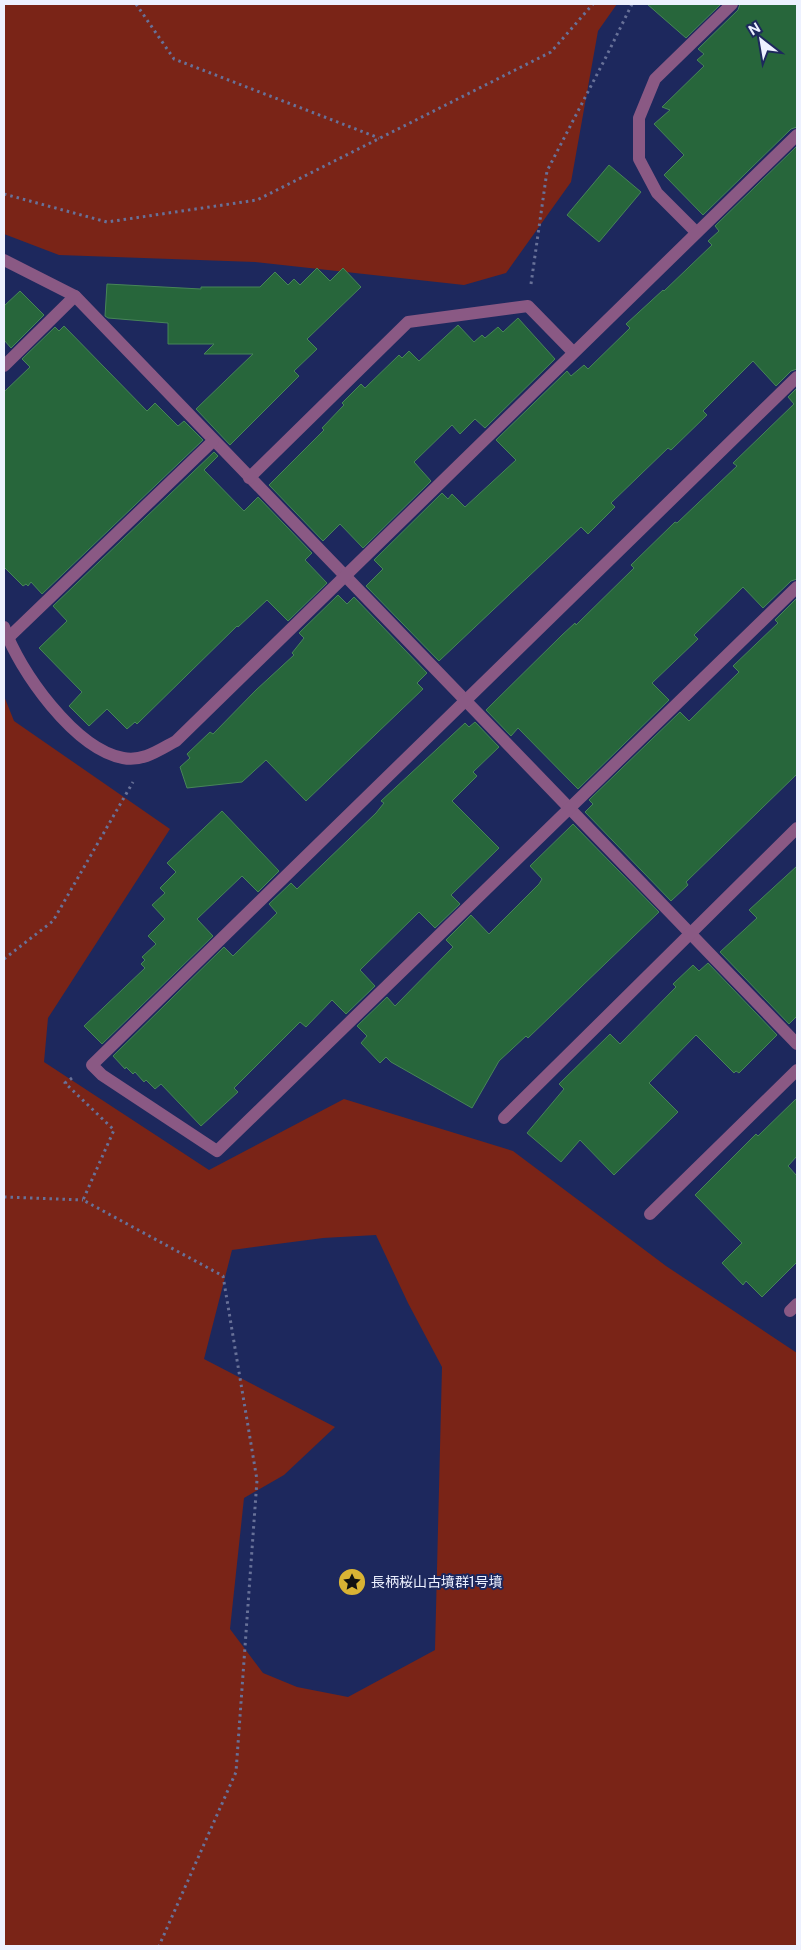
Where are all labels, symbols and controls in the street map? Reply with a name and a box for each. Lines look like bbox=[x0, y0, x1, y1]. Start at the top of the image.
north arrow bbox=[736, 15, 786, 65]
text: N bbox=[745, 19, 763, 39]
place icon: 長柄桜山古墳群1号墳 bbox=[337, 1567, 367, 1597]
place label: 長柄桜山古墳群1号墳 bbox=[371, 1574, 503, 1590]

